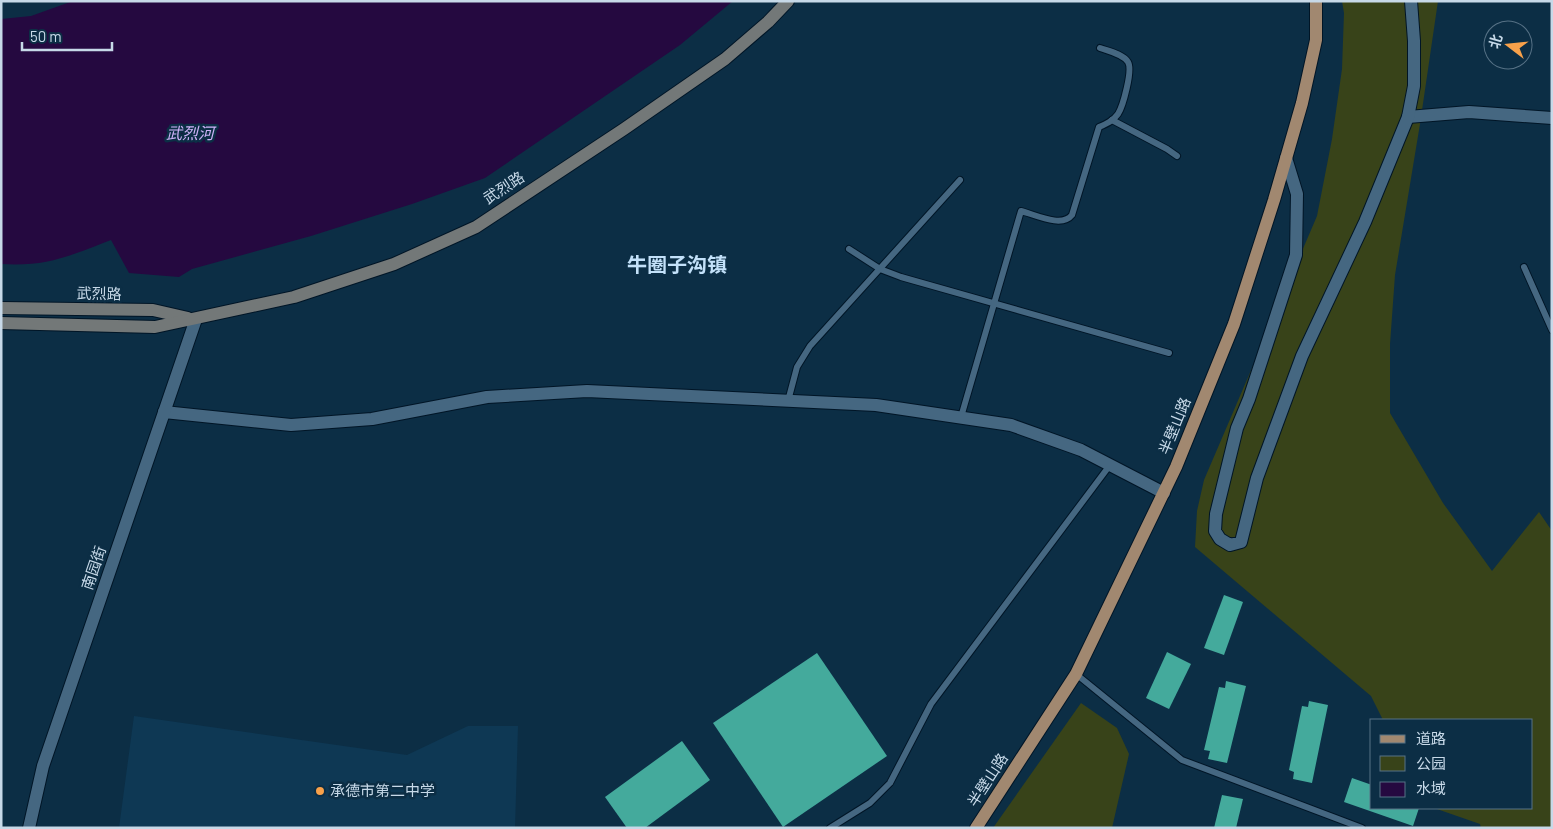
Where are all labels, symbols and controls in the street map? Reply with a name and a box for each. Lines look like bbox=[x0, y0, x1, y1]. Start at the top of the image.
scale bar bbox=[22, 20, 112, 52]
north arrow bbox=[1483, 20, 1533, 70]
text: 50 m bbox=[30, 27, 62, 45]
text: 北 bbox=[1485, 32, 1505, 50]
water label: 武烈河 bbox=[166, 123, 217, 142]
street label: 武烈路 bbox=[480, 167, 527, 207]
district label: 牛圈子沟镇 bbox=[627, 252, 727, 276]
street label: 武烈路 bbox=[76, 284, 122, 302]
street label: 半壁山路 bbox=[1154, 394, 1194, 457]
street label: 南园街 bbox=[77, 543, 109, 592]
legend bbox=[1370, 719, 1533, 809]
text: 道路 bbox=[1416, 729, 1446, 747]
street label: 半壁山路 bbox=[963, 749, 1011, 810]
text: 公园 bbox=[1416, 754, 1446, 772]
text: 水域 bbox=[1416, 779, 1446, 797]
place label: 承德市第二中学 bbox=[330, 781, 435, 799]
marker: 承德市第二中学 bbox=[314, 785, 326, 797]

